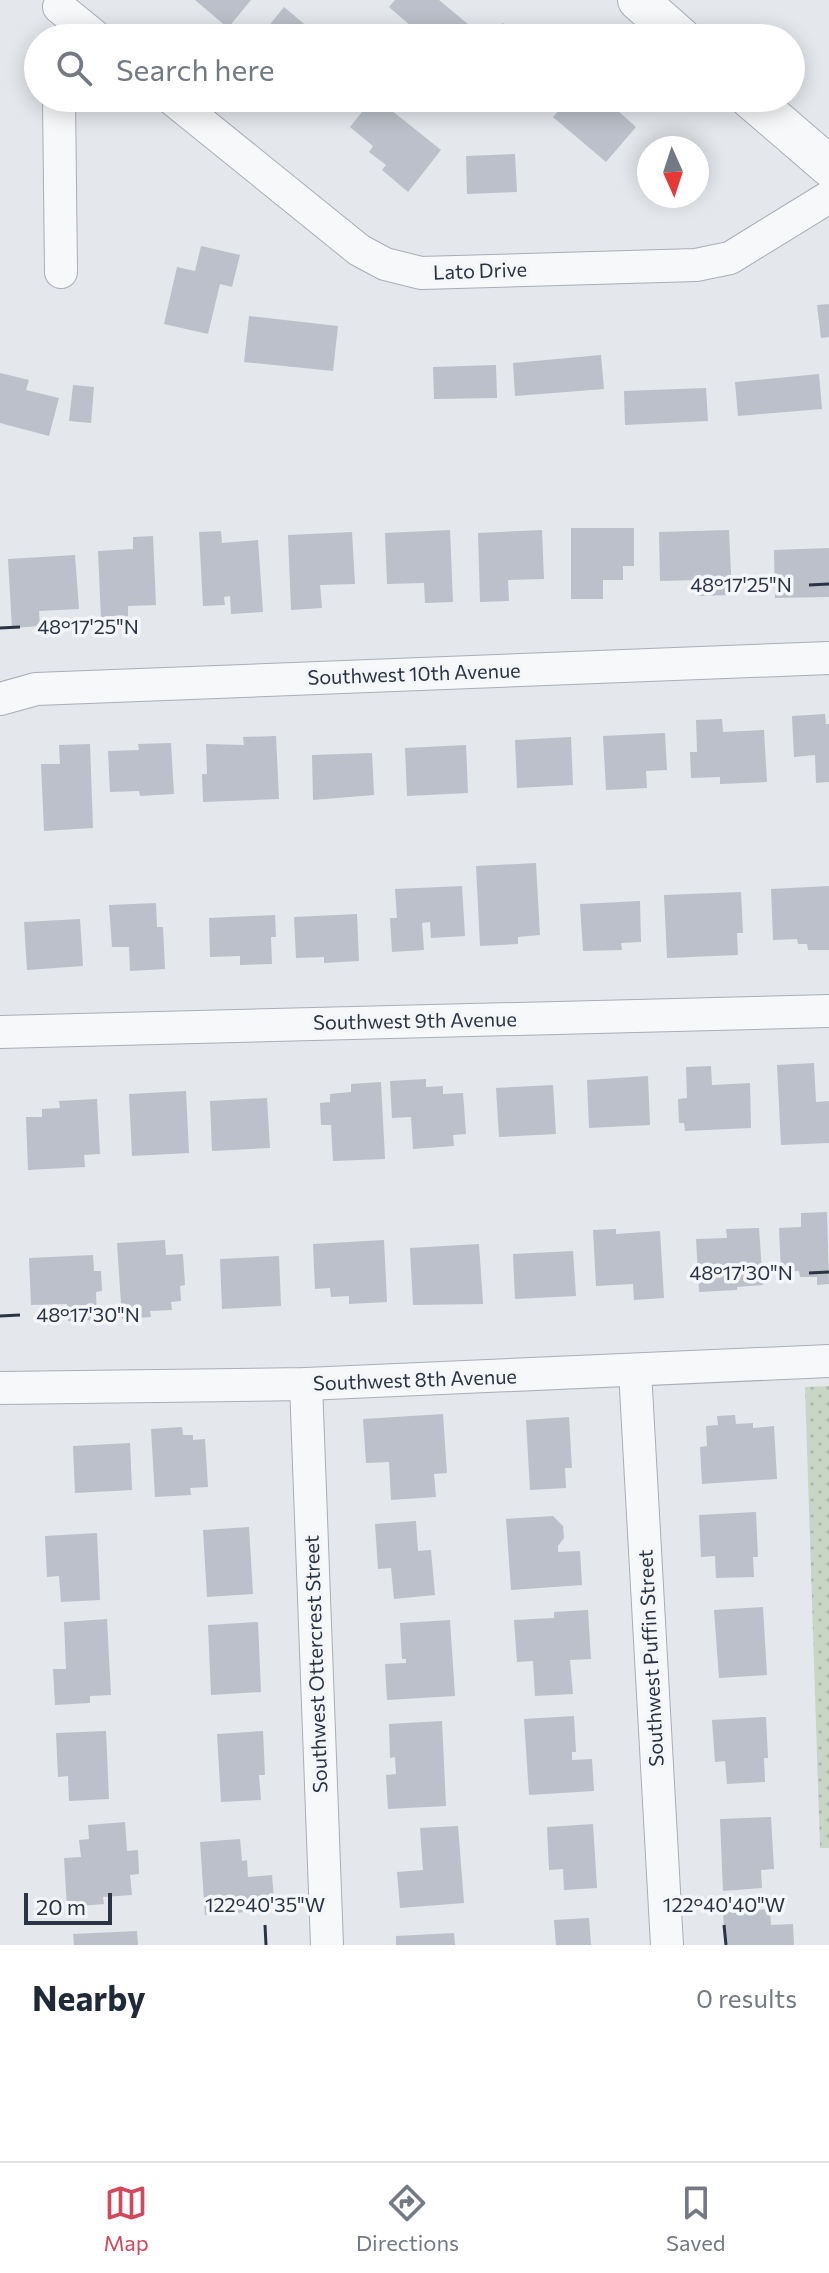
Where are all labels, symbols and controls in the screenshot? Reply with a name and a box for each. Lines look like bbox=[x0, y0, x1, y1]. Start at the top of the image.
search box bbox=[24, 24, 805, 112]
icon: search bbox=[52, 46, 96, 90]
text: Search here bbox=[116, 50, 275, 87]
north arrow bbox=[637, 136, 709, 208]
street label: Lato Drive bbox=[433, 256, 527, 284]
text: 48°17'25"N bbox=[690, 572, 792, 596]
text: 48°17'25"N bbox=[37, 614, 139, 638]
street label: Southwest 10th Avenue bbox=[307, 657, 521, 689]
street label: Southwest 9th Avenue bbox=[313, 1006, 517, 1034]
text: 48°17'30"N bbox=[689, 1260, 793, 1284]
text: 48°17'30"N bbox=[36, 1302, 140, 1326]
street label: Southwest 8th Avenue bbox=[313, 1363, 517, 1395]
street label: Southwest Ottercrest Street bbox=[299, 1535, 331, 1793]
street label: Southwest Puffin Street bbox=[632, 1549, 668, 1767]
scale bar bbox=[24, 1889, 112, 1925]
text: 122°40'35"W bbox=[205, 1892, 325, 1916]
text: 122°40'40"W bbox=[663, 1892, 785, 1916]
text: 20 m bbox=[36, 1893, 86, 1920]
text: Nearby bbox=[32, 1976, 146, 2018]
text: 0 results bbox=[696, 1982, 797, 2013]
tab: Map bbox=[104, 2181, 149, 2256]
tab: Directions bbox=[356, 2181, 459, 2256]
tab: Saved bbox=[666, 2181, 725, 2256]

